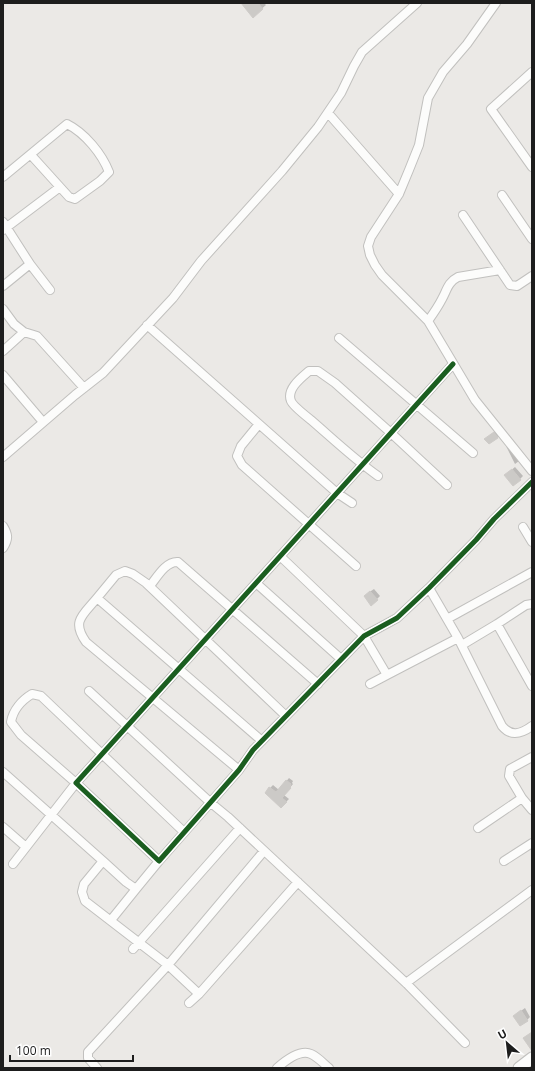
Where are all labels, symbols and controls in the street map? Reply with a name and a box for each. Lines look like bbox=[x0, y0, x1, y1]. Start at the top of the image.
north arrow bbox=[487, 1023, 527, 1063]
text: U bbox=[495, 1025, 509, 1042]
scale bar bbox=[10, 1037, 133, 1063]
text: 100 m bbox=[16, 1042, 51, 1059]

